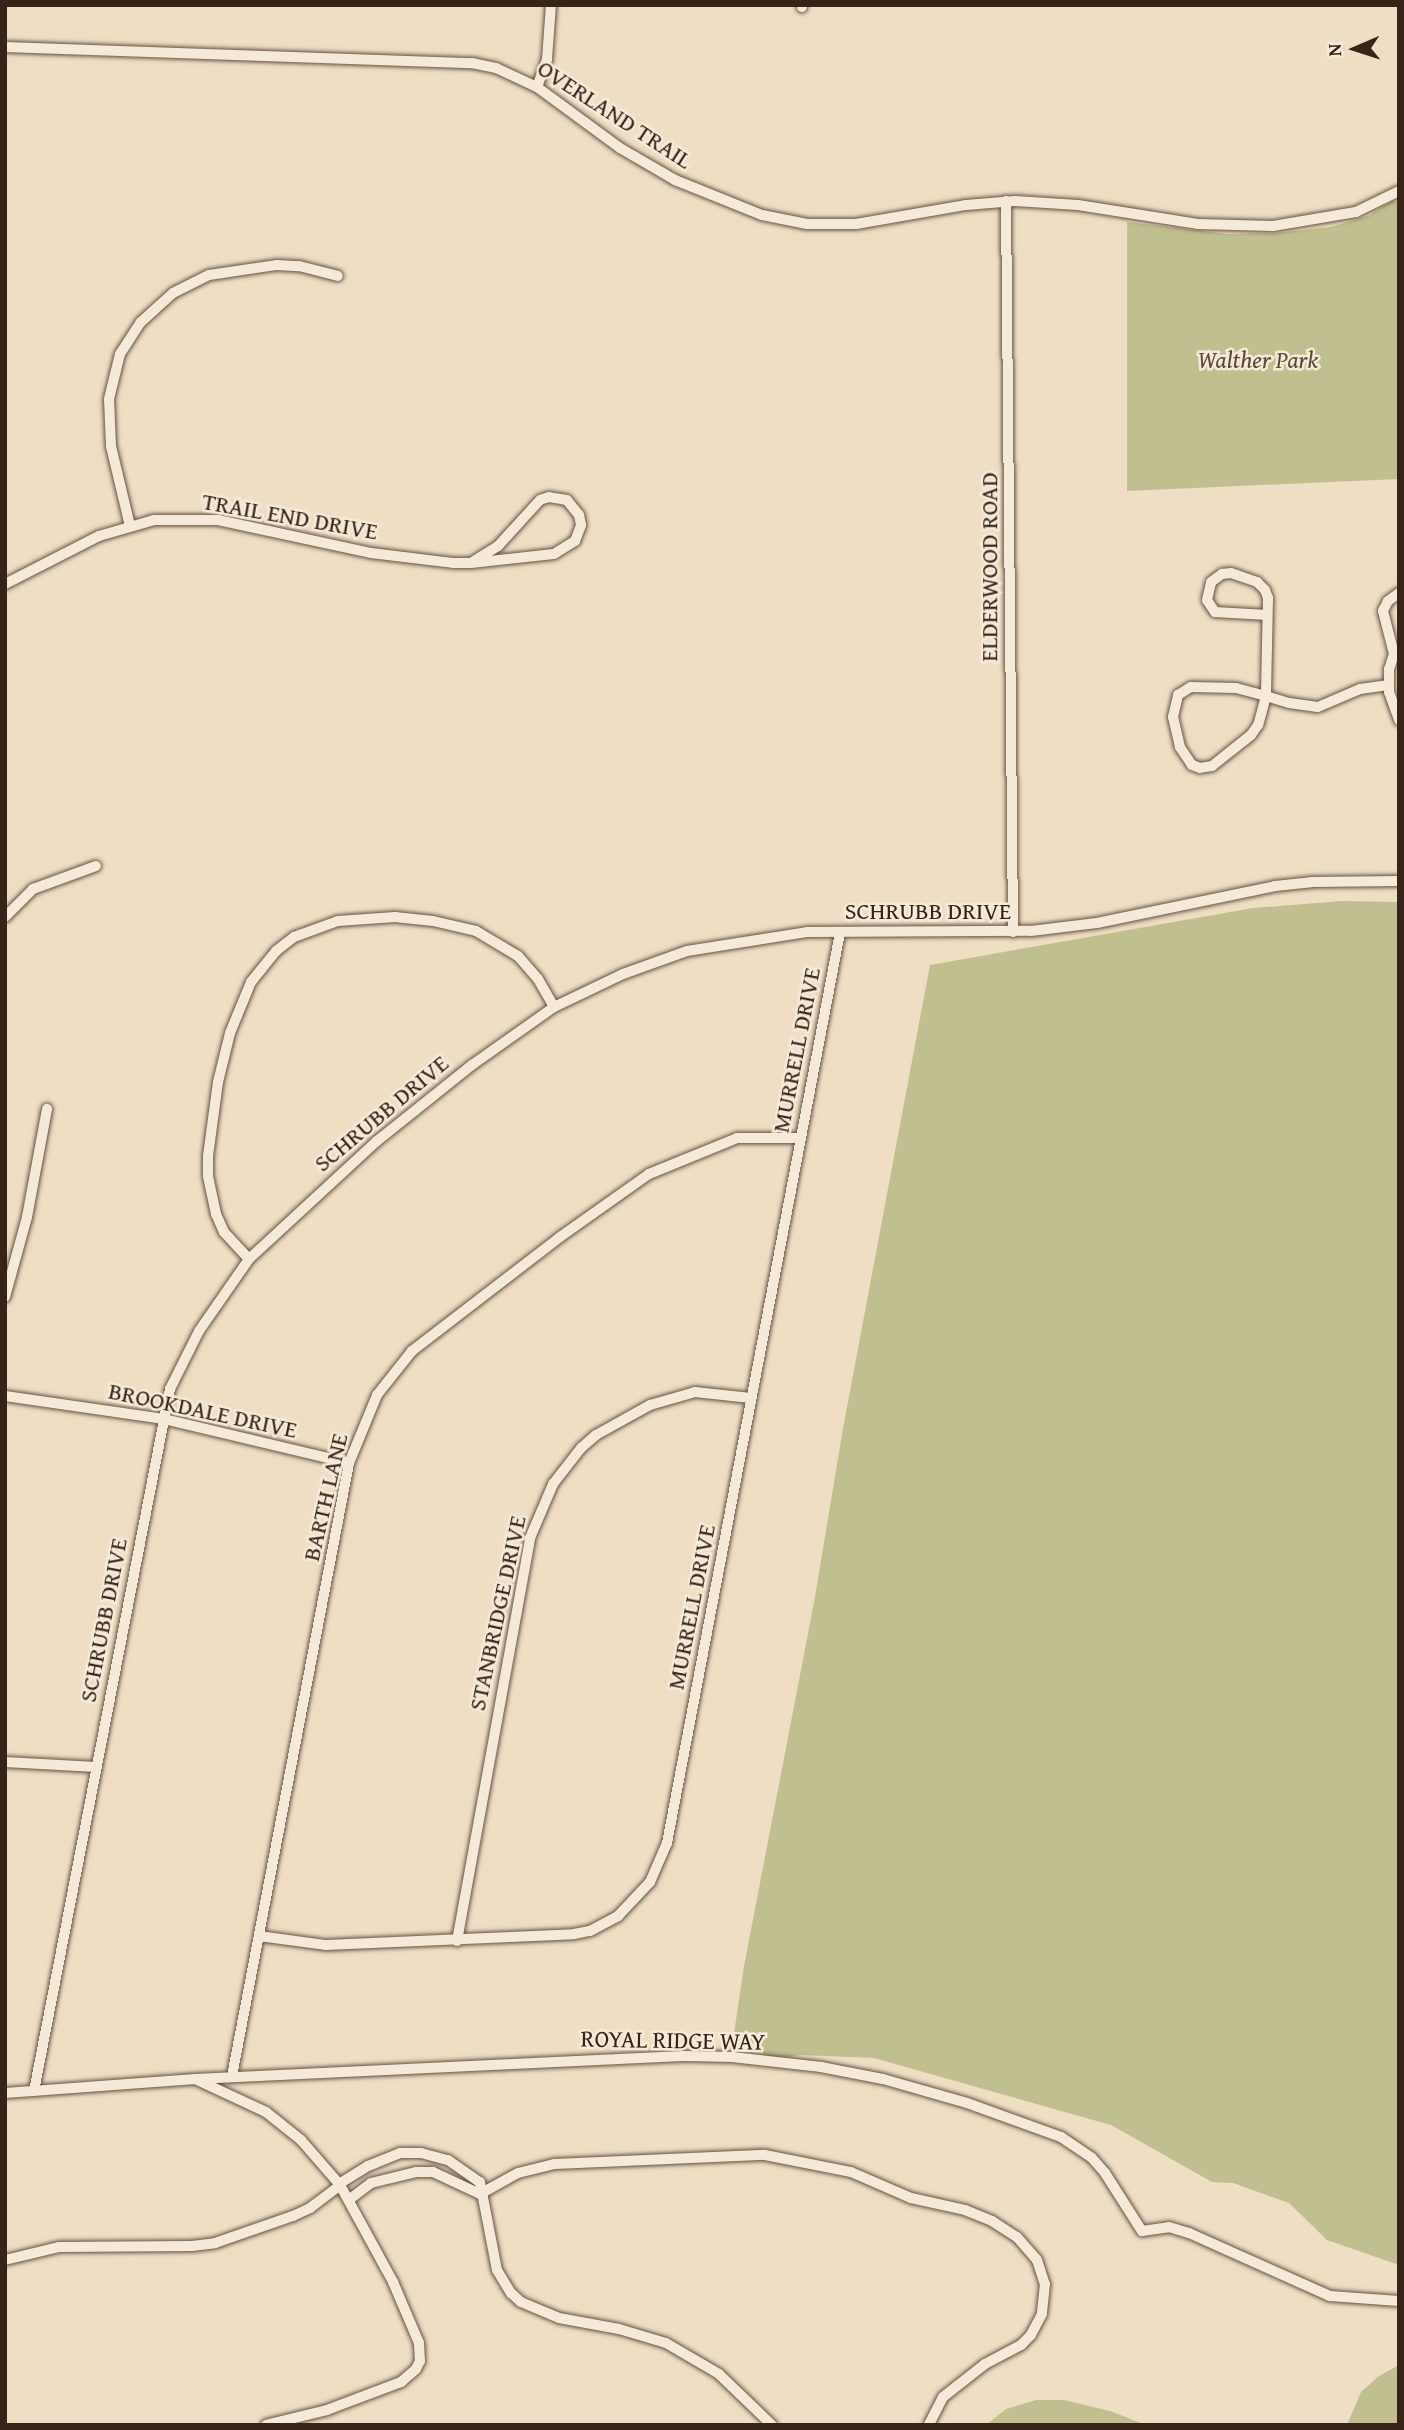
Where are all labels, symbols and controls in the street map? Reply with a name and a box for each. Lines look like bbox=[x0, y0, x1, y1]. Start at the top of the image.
north arrow bbox=[1320, 14, 1390, 84]
text: N bbox=[1320, 43, 1348, 57]
street label: OVERLAND TRAIL bbox=[532, 53, 698, 175]
park label: Walther Park bbox=[1198, 346, 1318, 374]
street label: ELDERWOOD ROAD bbox=[975, 472, 1003, 662]
street label: TRAIL END DRIVE bbox=[200, 486, 380, 546]
street label: SCHRUBB DRIVE bbox=[845, 897, 1011, 925]
street label: MURRELL DRIVE bbox=[766, 965, 826, 1135]
street label: SCHRUBB DRIVE bbox=[308, 1048, 454, 1178]
street label: BROOKDALE DRIVE bbox=[106, 1376, 300, 1444]
street label: BARTH LANE bbox=[296, 1430, 354, 1564]
street label: STANBRIDGE DRIVE bbox=[462, 1513, 532, 1713]
street label: MURRELL DRIVE bbox=[661, 1522, 721, 1692]
street label: SCHRUBB DRIVE bbox=[73, 1536, 133, 1704]
street label: ROYAL RIDGE WAY bbox=[581, 2024, 765, 2056]

